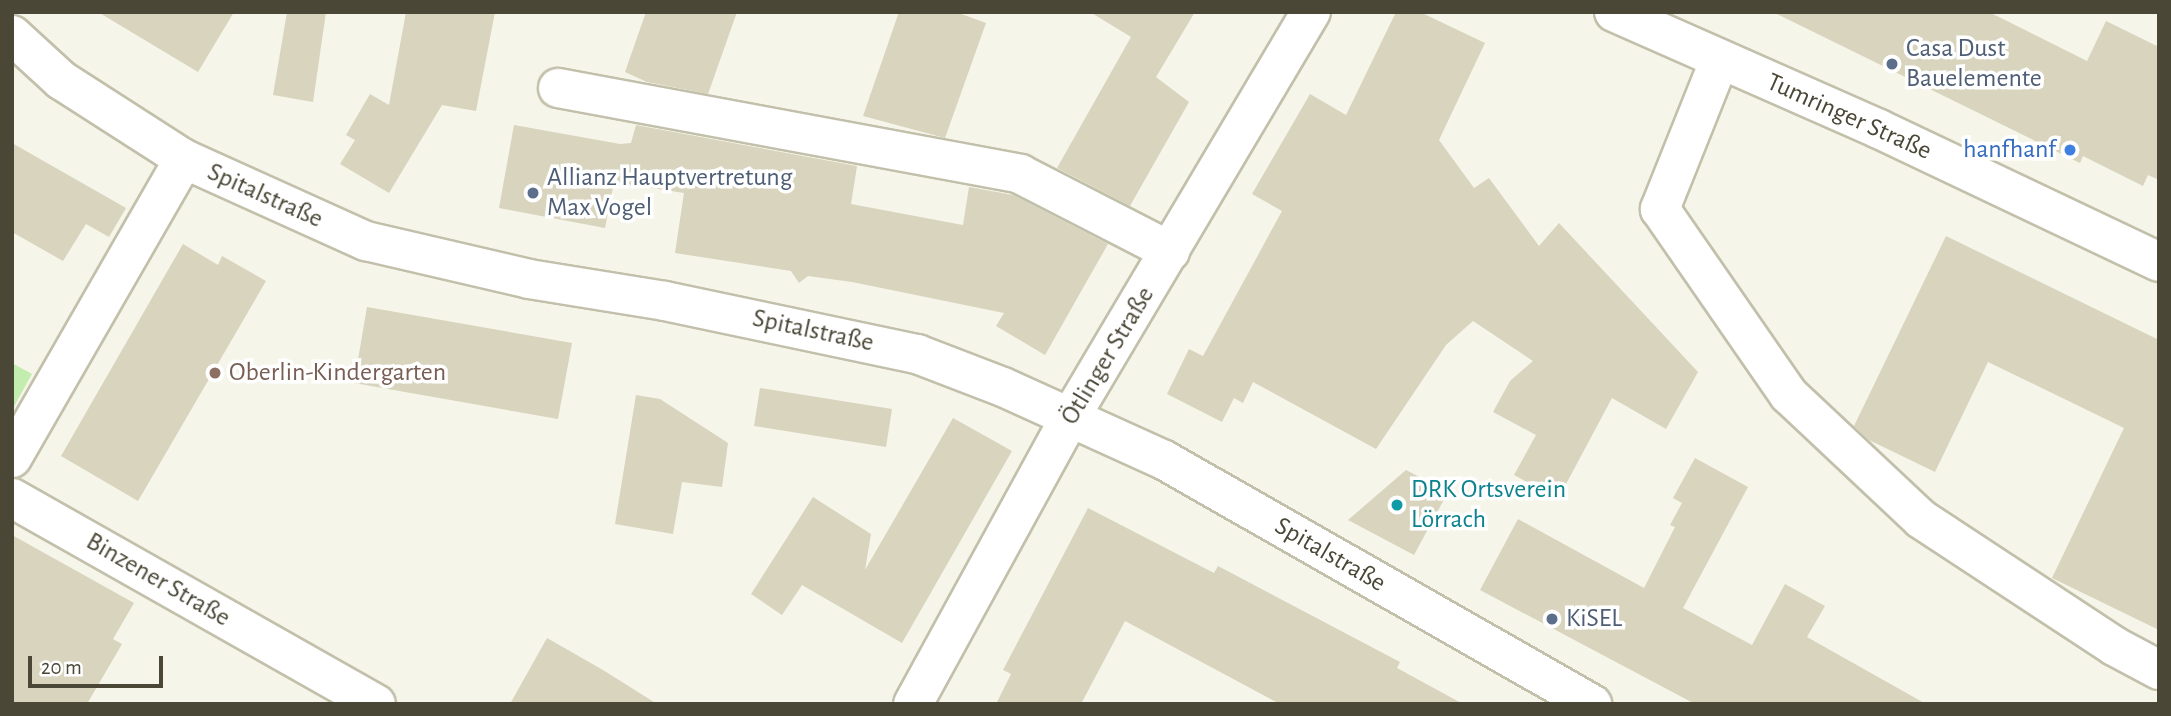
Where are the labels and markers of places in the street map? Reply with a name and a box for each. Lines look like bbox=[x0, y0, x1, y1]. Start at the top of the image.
place label: Casa Dust Bauelemente bbox=[1906, 33, 2042, 94]
marker: Casa Dust Bauelemente bbox=[1884, 56, 1900, 72]
place label: hanfhanf bbox=[1963, 134, 2056, 166]
marker: hanfhanf bbox=[2062, 142, 2078, 158]
place label: Allianz Hauptvertretung Max Vogel bbox=[547, 162, 792, 224]
marker: Allianz Hauptvertretung Max Vogel bbox=[525, 185, 541, 201]
place label: Oberlin-Kindergarten bbox=[229, 357, 446, 389]
marker: Oberlin-Kindergarten bbox=[207, 365, 223, 381]
place label: DRK Ortsverein Lörrach bbox=[1411, 474, 1566, 536]
marker: DRK Ortsverein Lörrach bbox=[1389, 497, 1405, 513]
place label: KiSEL bbox=[1566, 603, 1622, 635]
marker: KiSEL bbox=[1544, 611, 1560, 627]

